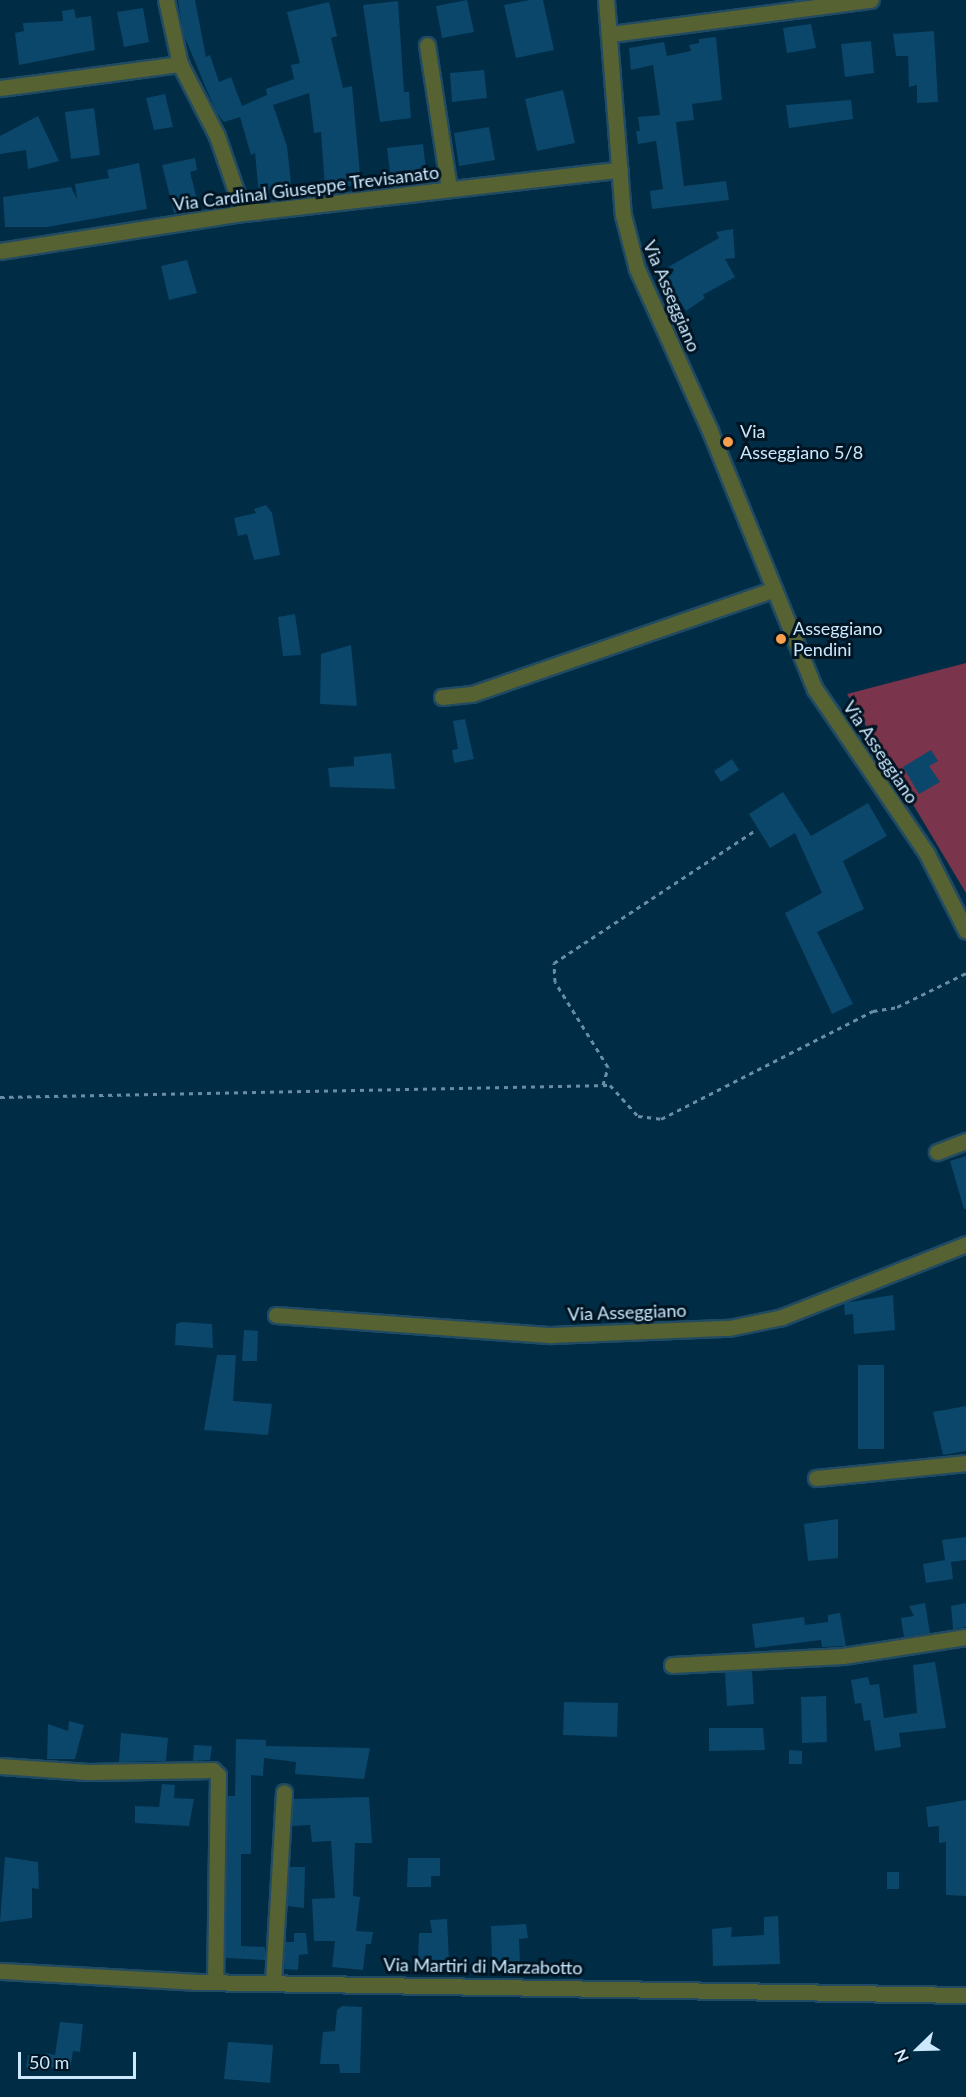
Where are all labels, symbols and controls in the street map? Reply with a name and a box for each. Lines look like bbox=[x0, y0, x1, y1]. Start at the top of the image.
street label: Via Cardinal Giuseppe Trevisanato bbox=[171, 161, 441, 215]
street label: Via Asseggiano bbox=[639, 237, 705, 355]
place label: Via Asseggiano 5/8 bbox=[740, 421, 863, 464]
marker: Via Asseggiano 5/8 bbox=[721, 435, 735, 449]
place label: Asseggiano Pendini bbox=[793, 618, 882, 660]
marker: Asseggiano Pendini bbox=[774, 632, 788, 646]
street label: Via Asseggiano bbox=[839, 696, 923, 808]
street label: Via Asseggiano bbox=[567, 1299, 687, 1325]
street label: Via Martiri di Marzabotto bbox=[383, 1953, 583, 1979]
north arrow bbox=[888, 2019, 948, 2079]
scale bar bbox=[21, 2040, 140, 2078]
text: N bbox=[890, 2047, 912, 2066]
text: 50 m bbox=[29, 2051, 69, 2073]

